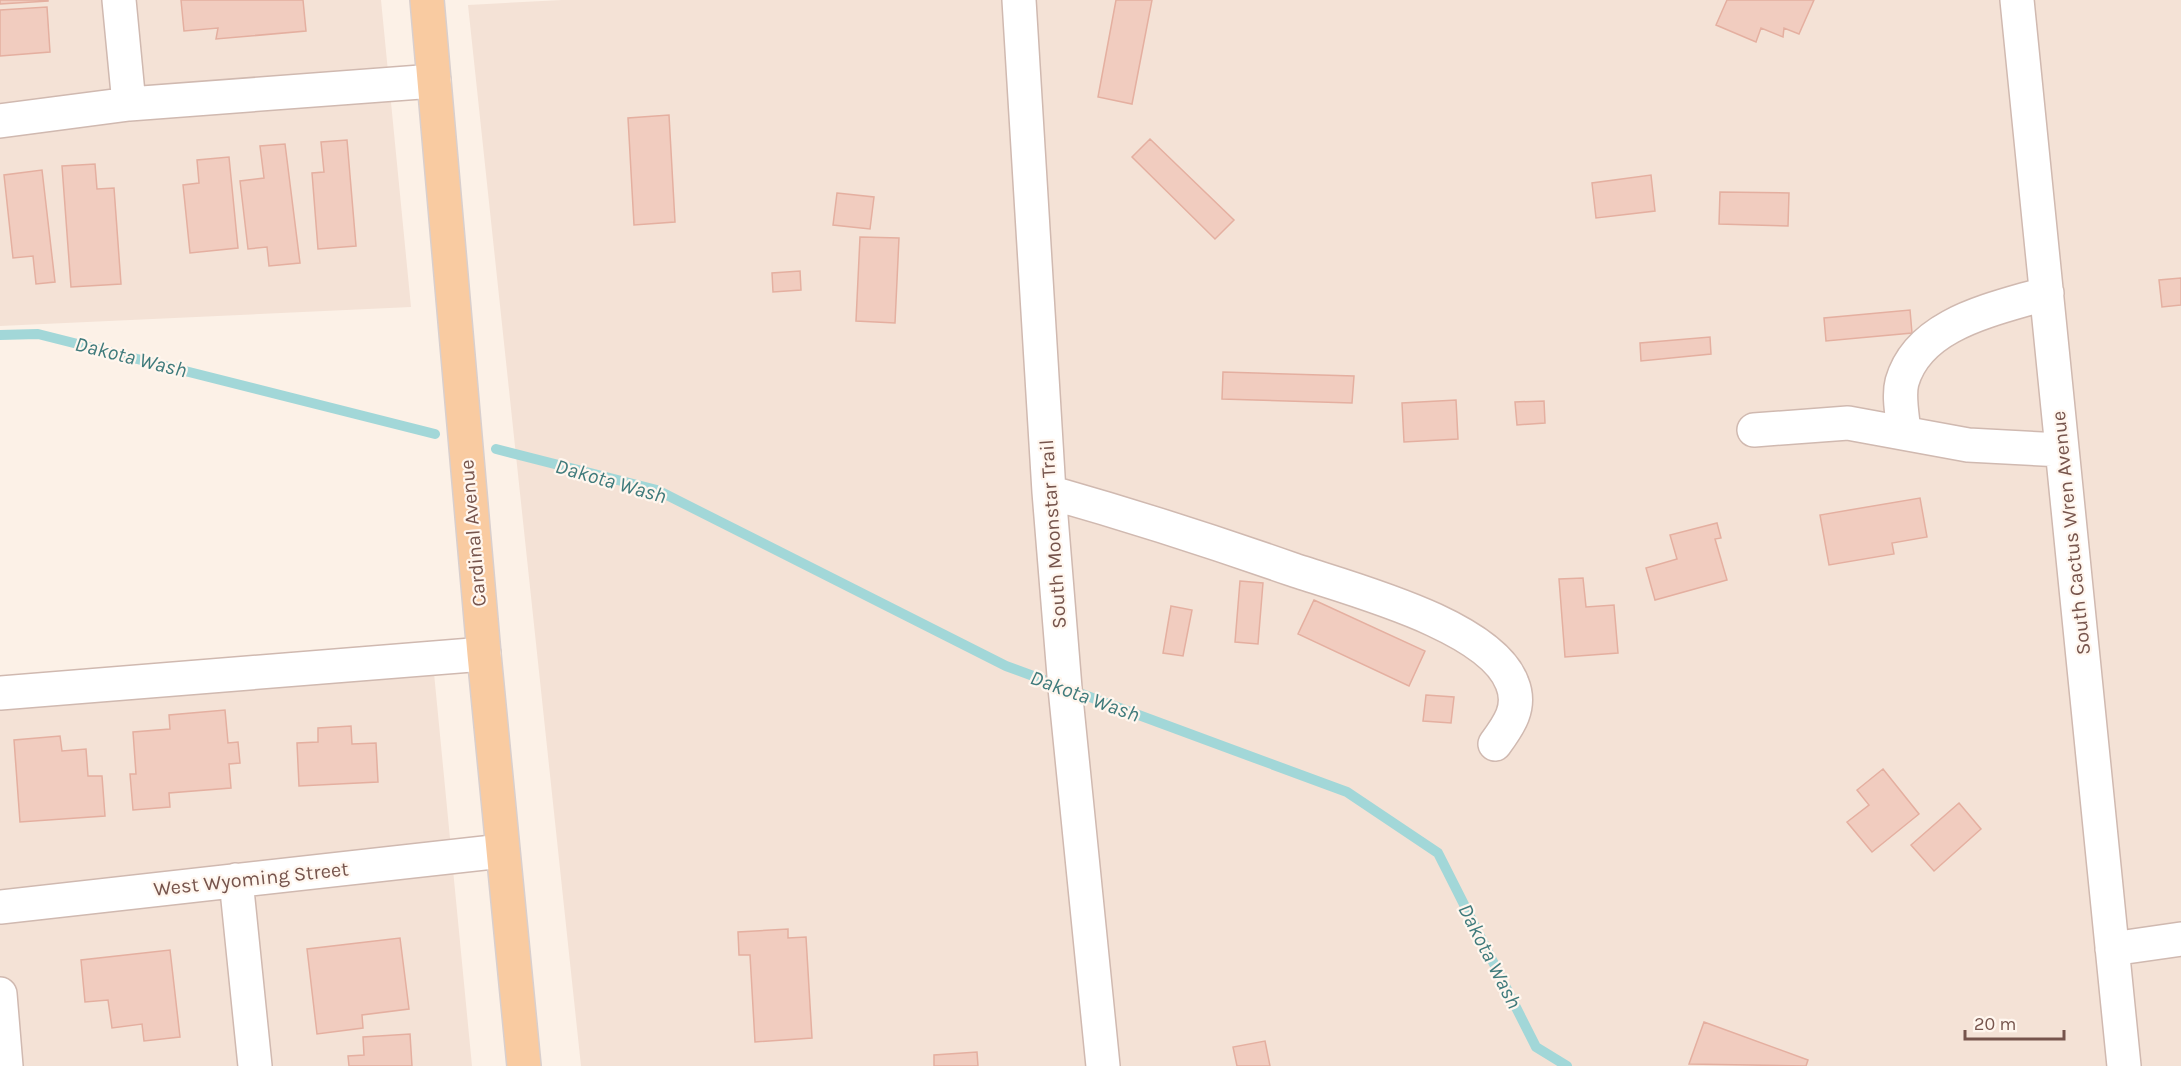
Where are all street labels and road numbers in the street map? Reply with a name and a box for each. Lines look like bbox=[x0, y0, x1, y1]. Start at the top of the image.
street label: South Cactus Wren Avenue bbox=[2047, 410, 2095, 656]
street label: South Moonstar Trail bbox=[1035, 439, 1071, 629]
street label: Cardinal Avenue bbox=[455, 458, 491, 608]
street label: West Wyoming Street bbox=[152, 857, 350, 901]

